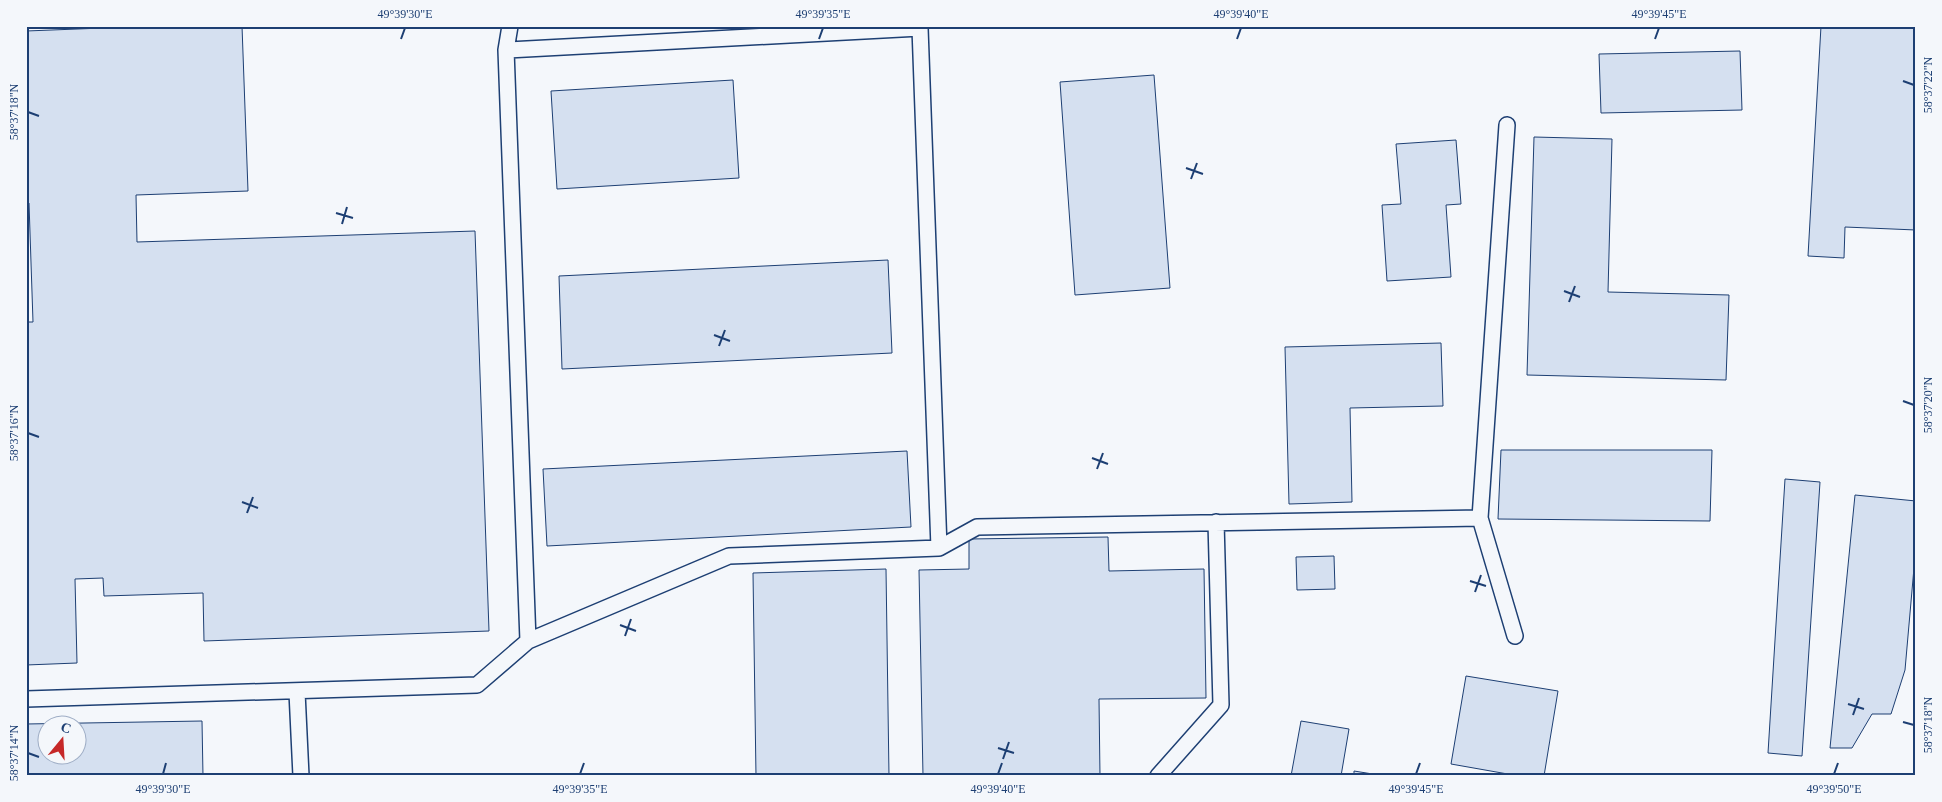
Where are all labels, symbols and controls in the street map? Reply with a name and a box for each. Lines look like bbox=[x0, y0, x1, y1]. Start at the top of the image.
text: 49°39'30"E bbox=[377, 7, 433, 21]
text: 49°39'35"E bbox=[795, 7, 851, 21]
text: 49°39'40"E bbox=[1213, 7, 1269, 21]
text: 49°39'45"E bbox=[1631, 7, 1687, 21]
text: 58°37'22"N bbox=[1921, 56, 1935, 113]
text: 58°37'18"N bbox=[7, 83, 21, 140]
text: 58°37'20"N bbox=[1921, 376, 1935, 433]
text: 58°37'16"N bbox=[7, 404, 21, 461]
text: 58°37'18"N bbox=[1921, 696, 1935, 753]
north arrow bbox=[38, 714, 88, 764]
text: С bbox=[59, 719, 73, 737]
text: 58°37'14"N bbox=[7, 724, 21, 781]
text: 49°39'30"E bbox=[135, 782, 191, 796]
text: 49°39'35"E bbox=[552, 782, 608, 796]
text: 49°39'40"E bbox=[970, 782, 1026, 796]
text: 49°39'45"E bbox=[1388, 782, 1444, 796]
text: 49°39'50"E bbox=[1806, 782, 1862, 796]

